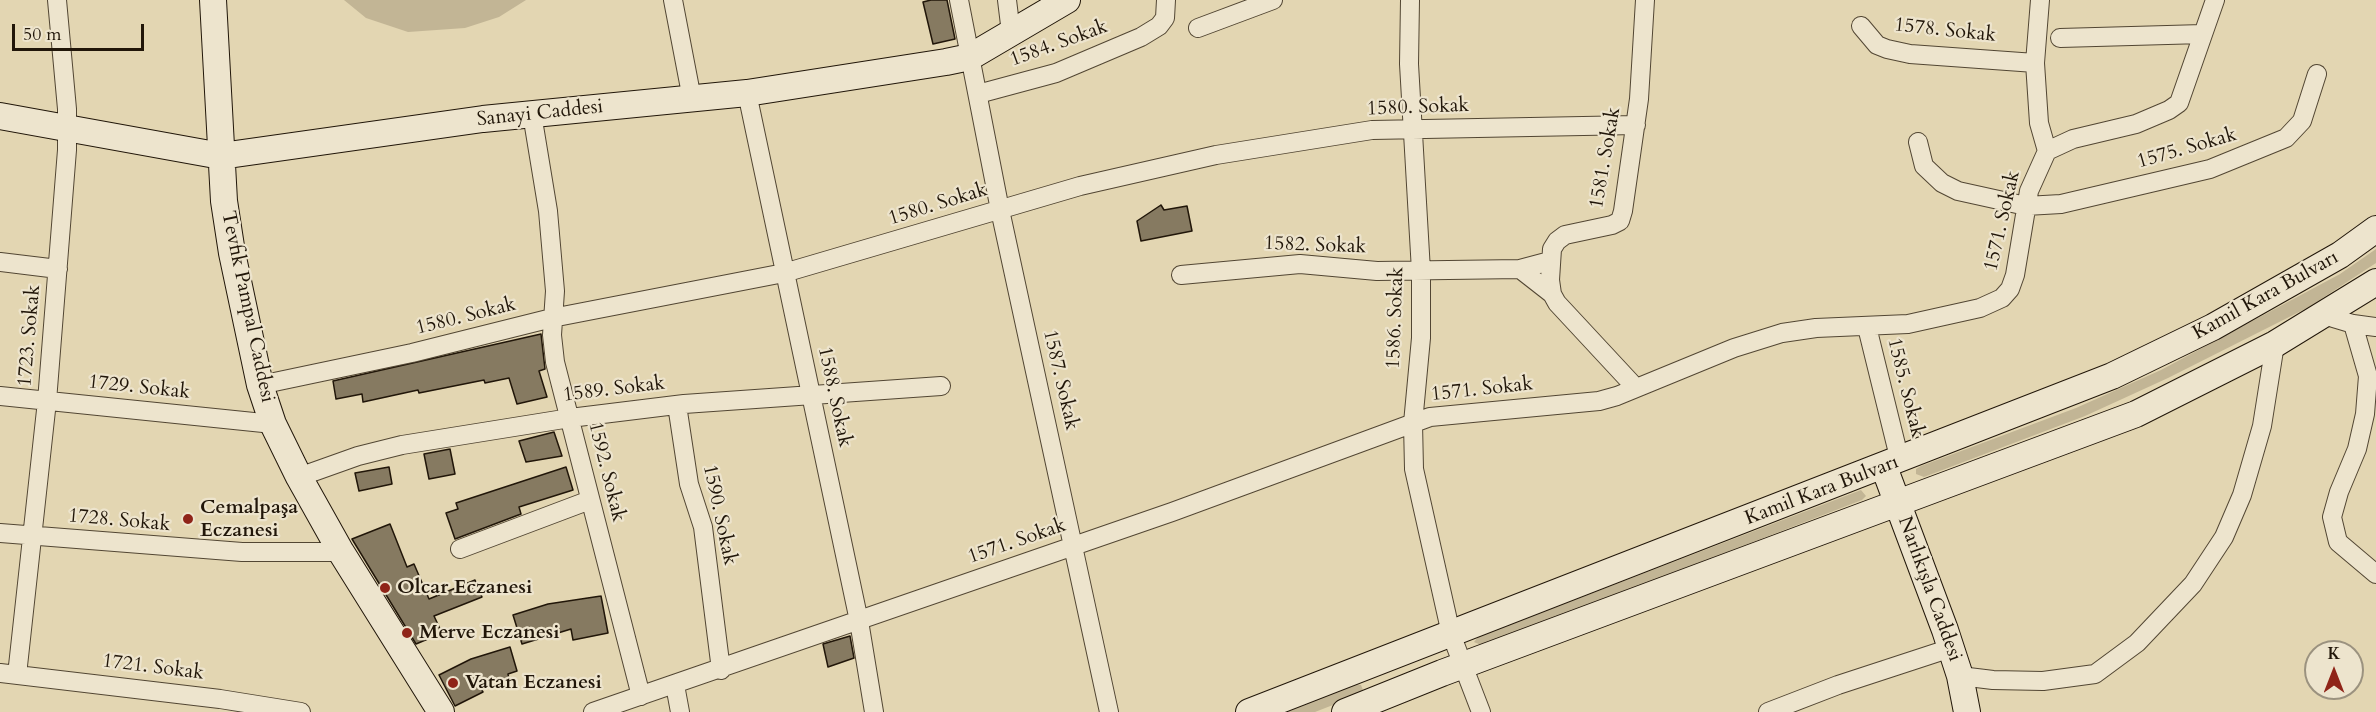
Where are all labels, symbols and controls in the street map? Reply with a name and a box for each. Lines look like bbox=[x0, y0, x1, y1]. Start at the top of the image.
scale bar bbox=[15, 12, 147, 50]
street label: 1578. Sokak bbox=[1893, 14, 1997, 48]
street label: 1584. Sokak bbox=[1007, 15, 1111, 73]
text: 50 m bbox=[23, 22, 62, 47]
street label: 1580. Sokak bbox=[1366, 94, 1470, 122]
street label: Sanayi Caddesi bbox=[476, 95, 604, 133]
street label: 1581. Sokak bbox=[1585, 106, 1627, 210]
street label: 1575. Sokak bbox=[2135, 123, 2239, 175]
street label: 1571. Sokak bbox=[1980, 168, 2026, 274]
street label: 1580. Sokak bbox=[886, 179, 990, 231]
street label: Tevfik Pampal Caddesi bbox=[215, 209, 279, 405]
street label: 1582. Sokak bbox=[1263, 232, 1367, 260]
street label: Kamil Kara Bulvarı bbox=[2189, 246, 2343, 346]
street label: 1586. Sokak bbox=[1382, 266, 1410, 370]
street label: 1723. Sokak bbox=[14, 284, 46, 388]
street label: 1580. Sokak bbox=[413, 293, 519, 341]
street label: 1587. Sokak bbox=[1037, 327, 1083, 433]
street label: 1585. Sokak bbox=[1881, 335, 1929, 441]
street label: 1588. Sokak bbox=[812, 344, 856, 450]
street label: 1729. Sokak bbox=[87, 371, 191, 405]
street label: 1589. Sokak bbox=[562, 372, 666, 408]
street label: 1571. Sokak bbox=[1430, 373, 1534, 407]
street label: 1592. Sokak bbox=[582, 419, 630, 525]
street label: Kamil Kara Bulvarı bbox=[1742, 451, 1902, 531]
street label: 1590. Sokak bbox=[697, 462, 741, 568]
place label: Cemalpaşa Eczanesi bbox=[200, 496, 298, 543]
street label: 1728. Sokak bbox=[67, 505, 171, 537]
marker: Cemalpaşa Eczanesi bbox=[181, 512, 195, 526]
street label: Narlıkışla Caddesi bbox=[1892, 513, 1966, 665]
street label: 1571. Sokak bbox=[965, 514, 1069, 570]
place label: Olcar Eczanesi bbox=[397, 576, 532, 600]
marker: Olcar Eczanesi bbox=[378, 581, 392, 595]
place label: Merve Eczanesi bbox=[419, 621, 560, 645]
marker: Merve Eczanesi bbox=[400, 626, 414, 640]
north arrow bbox=[2304, 640, 2364, 700]
text: K bbox=[2328, 643, 2340, 665]
street label: 1721. Sokak bbox=[101, 650, 205, 686]
place label: Vatan Eczanesi bbox=[465, 671, 602, 695]
marker: Vatan Eczanesi bbox=[446, 676, 460, 690]

